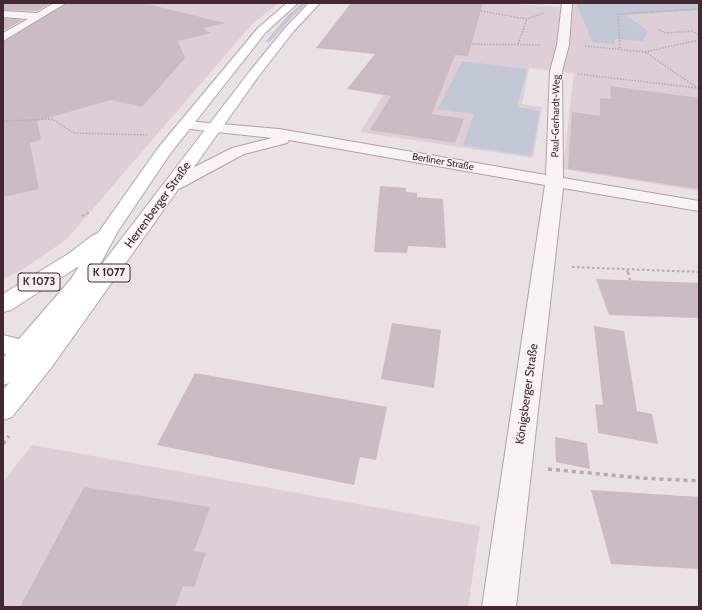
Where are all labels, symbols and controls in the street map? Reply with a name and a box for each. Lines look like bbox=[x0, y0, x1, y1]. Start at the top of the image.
street label: Paul-Gerhardt-Weg bbox=[549, 75, 563, 157]
street label: Berliner Straße bbox=[411, 151, 475, 173]
street label: Herrenberger Straße bbox=[122, 159, 194, 251]
road number: K 1077 bbox=[88, 264, 130, 282]
road number: K 1073 bbox=[18, 273, 60, 291]
street label: Königsberger Straße bbox=[513, 343, 541, 445]

